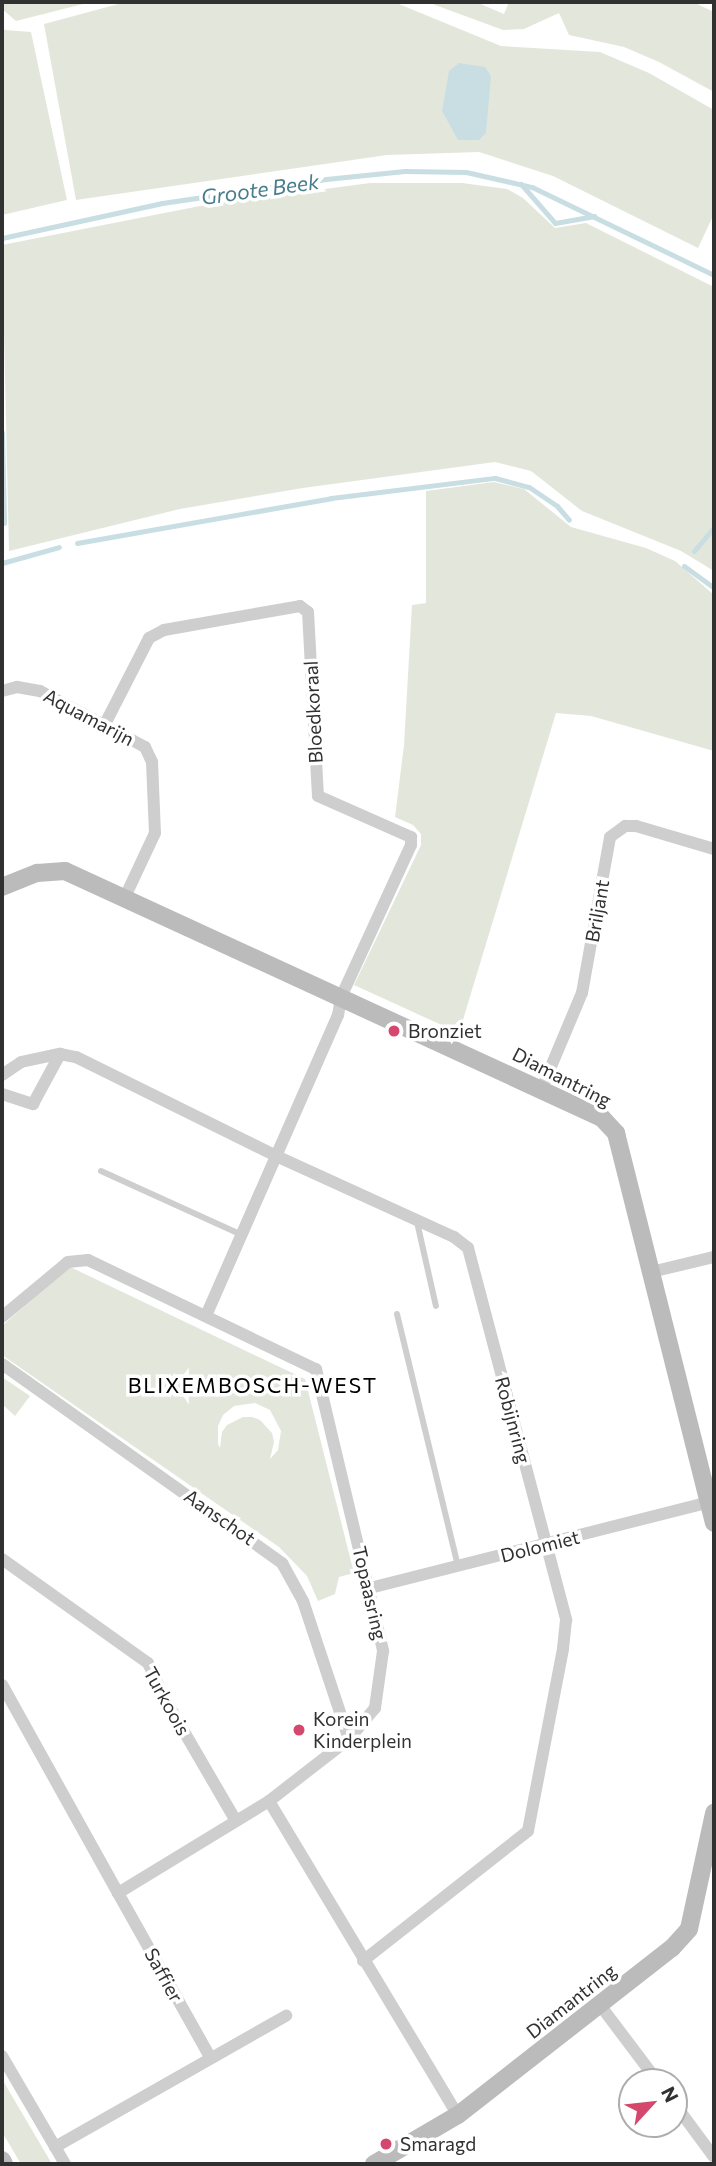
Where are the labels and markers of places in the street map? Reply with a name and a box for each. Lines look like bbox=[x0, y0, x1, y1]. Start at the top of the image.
place label: Bronziet bbox=[408, 1020, 482, 1042]
marker: Bronziet bbox=[386, 1023, 402, 1039]
place label: Korein Kinderplein bbox=[313, 1708, 412, 1752]
marker: Korein Kinderplein bbox=[291, 1722, 307, 1738]
place label: Smaragd bbox=[400, 2133, 476, 2155]
marker: Smaragd bbox=[378, 2136, 394, 2152]

